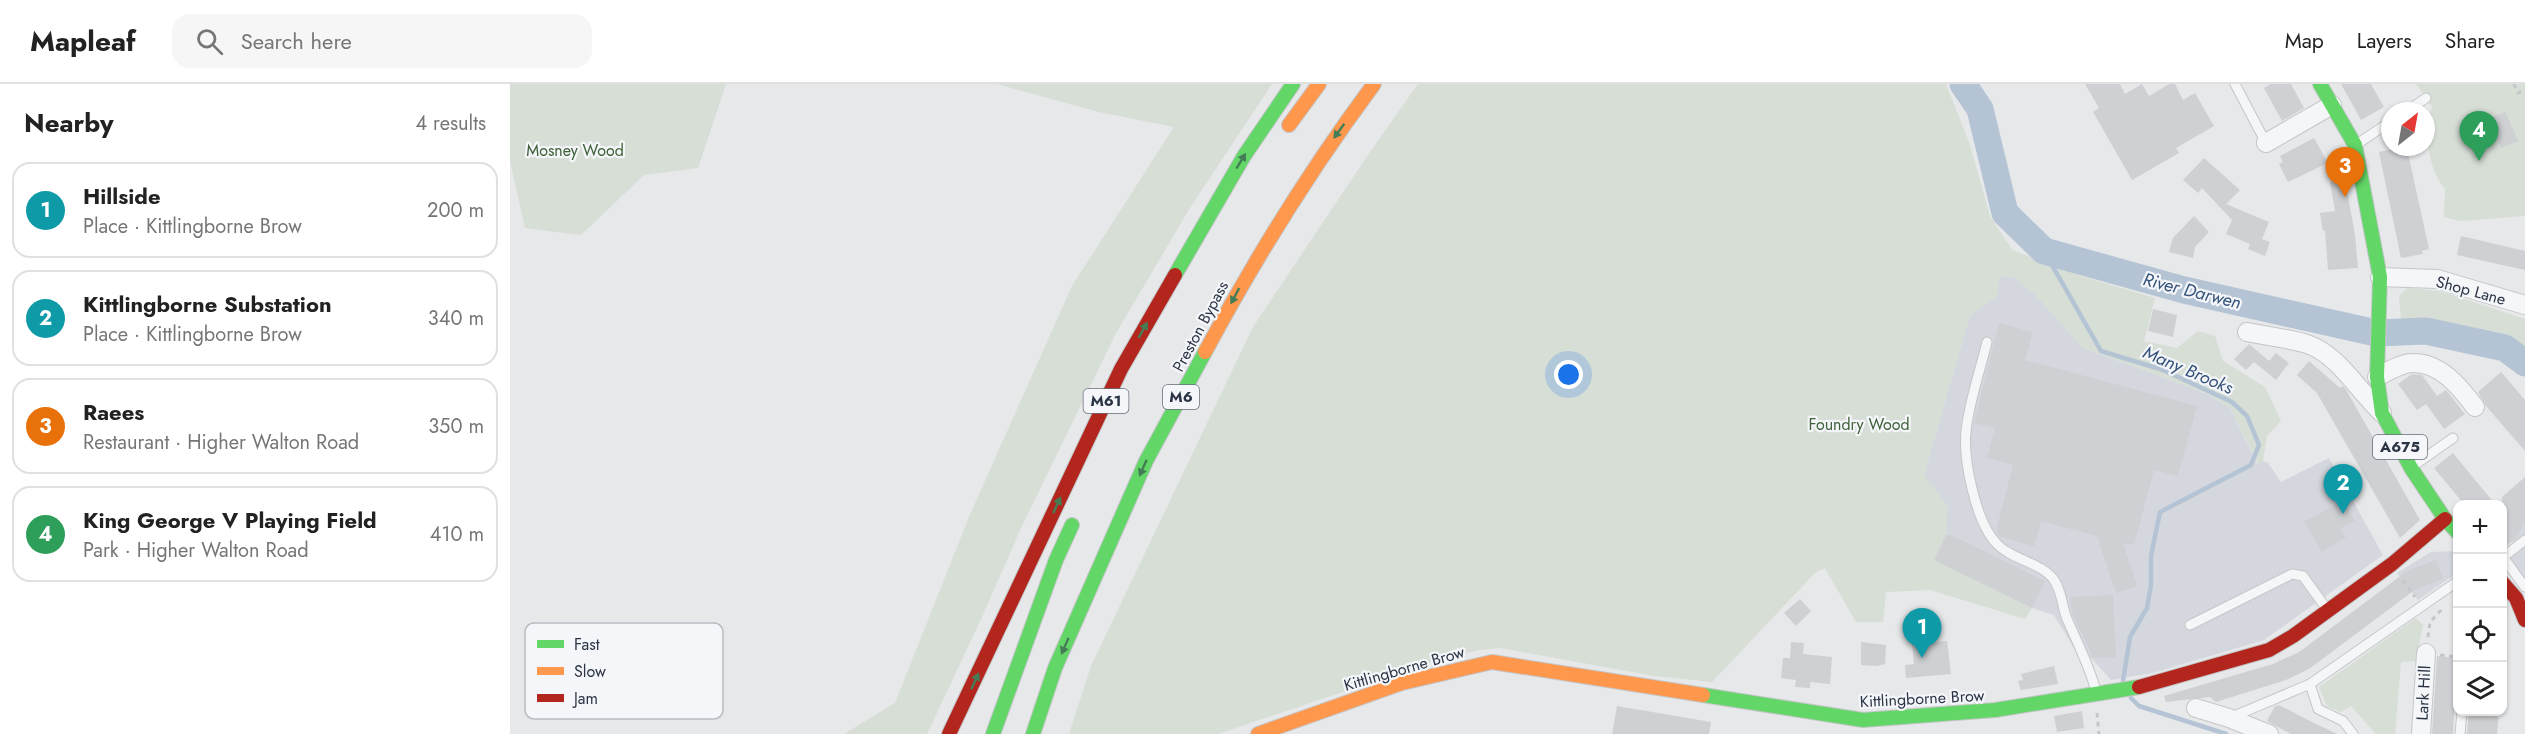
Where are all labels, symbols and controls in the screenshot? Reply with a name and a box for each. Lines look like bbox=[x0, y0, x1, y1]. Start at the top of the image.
search box bbox=[172, 14, 592, 68]
text: Mapleaf bbox=[30, 21, 136, 62]
icon: search bbox=[193, 25, 226, 58]
text: Search here bbox=[241, 25, 352, 57]
text: Map bbox=[2285, 26, 2324, 56]
text: Layers bbox=[2357, 26, 2412, 56]
text: Share bbox=[2445, 26, 2495, 56]
north arrow bbox=[2381, 102, 2435, 156]
text: Nearby bbox=[24, 104, 113, 142]
text: 4 results bbox=[415, 109, 486, 138]
pin: 4 bbox=[2460, 112, 2498, 161]
one-way arrow bbox=[1333, 123, 1345, 139]
park label: Mosney Wood bbox=[526, 139, 624, 162]
pin: 3 bbox=[2326, 147, 2364, 197]
one-way arrow bbox=[1235, 153, 1246, 169]
text: Hillside bbox=[83, 180, 161, 212]
text: 1 bbox=[40, 196, 51, 225]
text: 200 m bbox=[427, 196, 484, 225]
text: Place · Kittlingborne Brow bbox=[83, 212, 302, 241]
water label: River Darwen bbox=[2140, 266, 2244, 316]
street label: Shop Lane bbox=[2433, 270, 2508, 311]
street label: Preston Bypass bbox=[1167, 277, 1234, 376]
text: Kittlingborne Substation bbox=[83, 288, 332, 320]
one-way arrow bbox=[1230, 288, 1240, 305]
text: 2 bbox=[39, 304, 52, 333]
text: 340 m bbox=[428, 304, 484, 333]
text: Place · Kittlingborne Brow bbox=[83, 320, 302, 349]
one-way arrow bbox=[1138, 321, 1148, 338]
water label: Many Brooks bbox=[2139, 339, 2238, 401]
your location bbox=[1554, 360, 1583, 389]
road number: M6 bbox=[1163, 385, 1199, 409]
road number: M61 bbox=[1084, 389, 1128, 413]
text: Raees bbox=[83, 396, 144, 428]
text: 3 bbox=[39, 412, 52, 441]
text: 350 m bbox=[428, 412, 484, 441]
park label: Foundry Wood bbox=[1808, 413, 1910, 436]
text: Restaurant · Higher Walton Road bbox=[83, 428, 359, 457]
road number: A675 bbox=[2373, 435, 2427, 459]
one-way arrow bbox=[1138, 459, 1148, 477]
pin: 2 bbox=[2324, 464, 2362, 514]
one-way arrow bbox=[1053, 496, 1062, 513]
map controls bbox=[2453, 500, 2507, 716]
button: + bbox=[2453, 500, 2507, 554]
text: King George V Playing Field bbox=[83, 504, 377, 536]
text: 4 bbox=[39, 520, 52, 549]
text: 410 m bbox=[430, 520, 484, 549]
text: Park · Higher Walton Road bbox=[83, 536, 309, 565]
button: − bbox=[2453, 554, 2507, 608]
pin: 1 bbox=[1902, 608, 1942, 658]
button: locate bbox=[2453, 608, 2507, 662]
legend bbox=[525, 623, 723, 719]
text: Fast bbox=[574, 633, 600, 656]
one-way arrow bbox=[1060, 638, 1070, 656]
street label: Kittlingborne Brow bbox=[1341, 640, 1467, 697]
text: Slow bbox=[574, 660, 606, 683]
button: layers bbox=[2453, 662, 2507, 716]
street label: Lark Hill bbox=[2411, 665, 2436, 721]
one-way arrow bbox=[970, 673, 979, 690]
street label: Kittlingborne Brow bbox=[1859, 684, 1985, 713]
text: Jam bbox=[572, 687, 598, 710]

